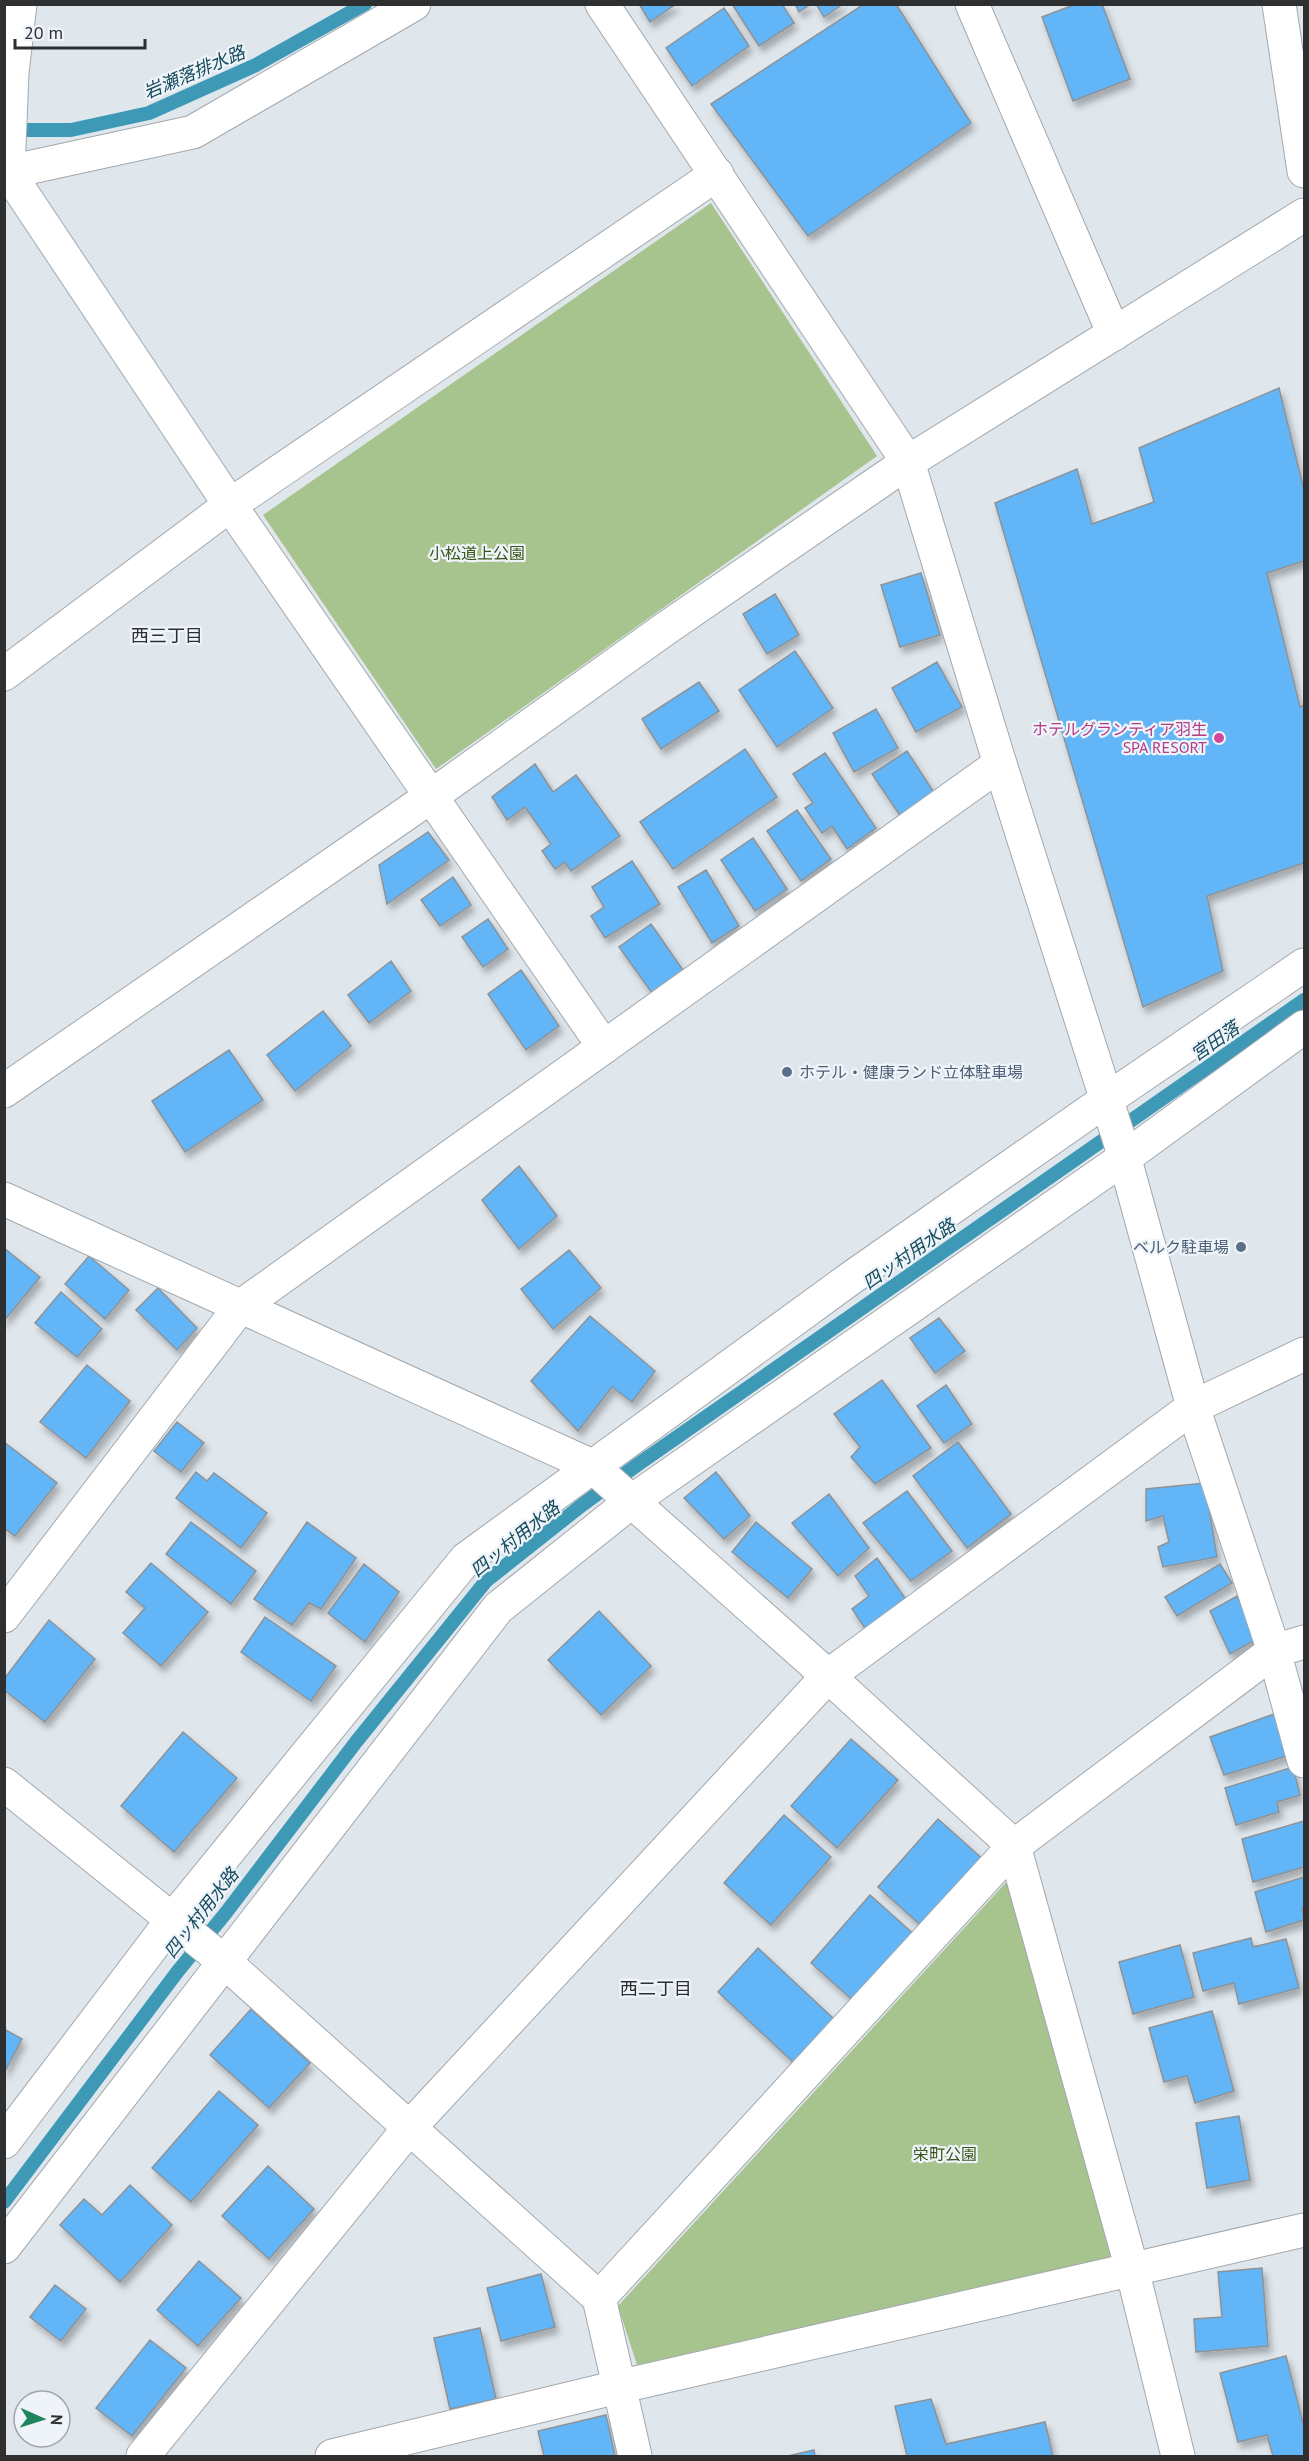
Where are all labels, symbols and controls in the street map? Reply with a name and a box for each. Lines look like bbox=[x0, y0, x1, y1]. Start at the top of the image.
scale bar bbox=[15, 12, 146, 50]
text: 20 m bbox=[24, 21, 63, 44]
water label: 岩瀬落排水路 bbox=[140, 40, 250, 104]
park label: 小松道上公園 bbox=[429, 543, 525, 563]
district label: 西三丁目 bbox=[131, 624, 203, 647]
place label: ホテルグランティア羽生 SPA RESORT bbox=[1032, 719, 1207, 757]
marker: ホテルグランティア羽生 SPA RESORT bbox=[1212, 731, 1226, 745]
water label: 宮田落 bbox=[1186, 1014, 1246, 1066]
place label: ホテル・健康ランド立体駐車場 bbox=[799, 1062, 1023, 1082]
marker: ホテル・健康ランド立体駐車場 bbox=[780, 1065, 794, 1079]
water label: 四ッ村用水路 bbox=[858, 1212, 961, 1294]
place label: ベルク駐車場 bbox=[1133, 1237, 1229, 1257]
marker: ベルク駐車場 bbox=[1234, 1240, 1248, 1254]
water label: 四ッ村用水路 bbox=[466, 1495, 566, 1582]
water label: 四ッ村用水路 bbox=[159, 1862, 245, 1963]
district label: 西二丁目 bbox=[620, 1977, 692, 2000]
park label: 栄町公園 bbox=[913, 2144, 977, 2164]
north arrow bbox=[12, 2389, 72, 2449]
text: N bbox=[47, 2414, 67, 2426]

